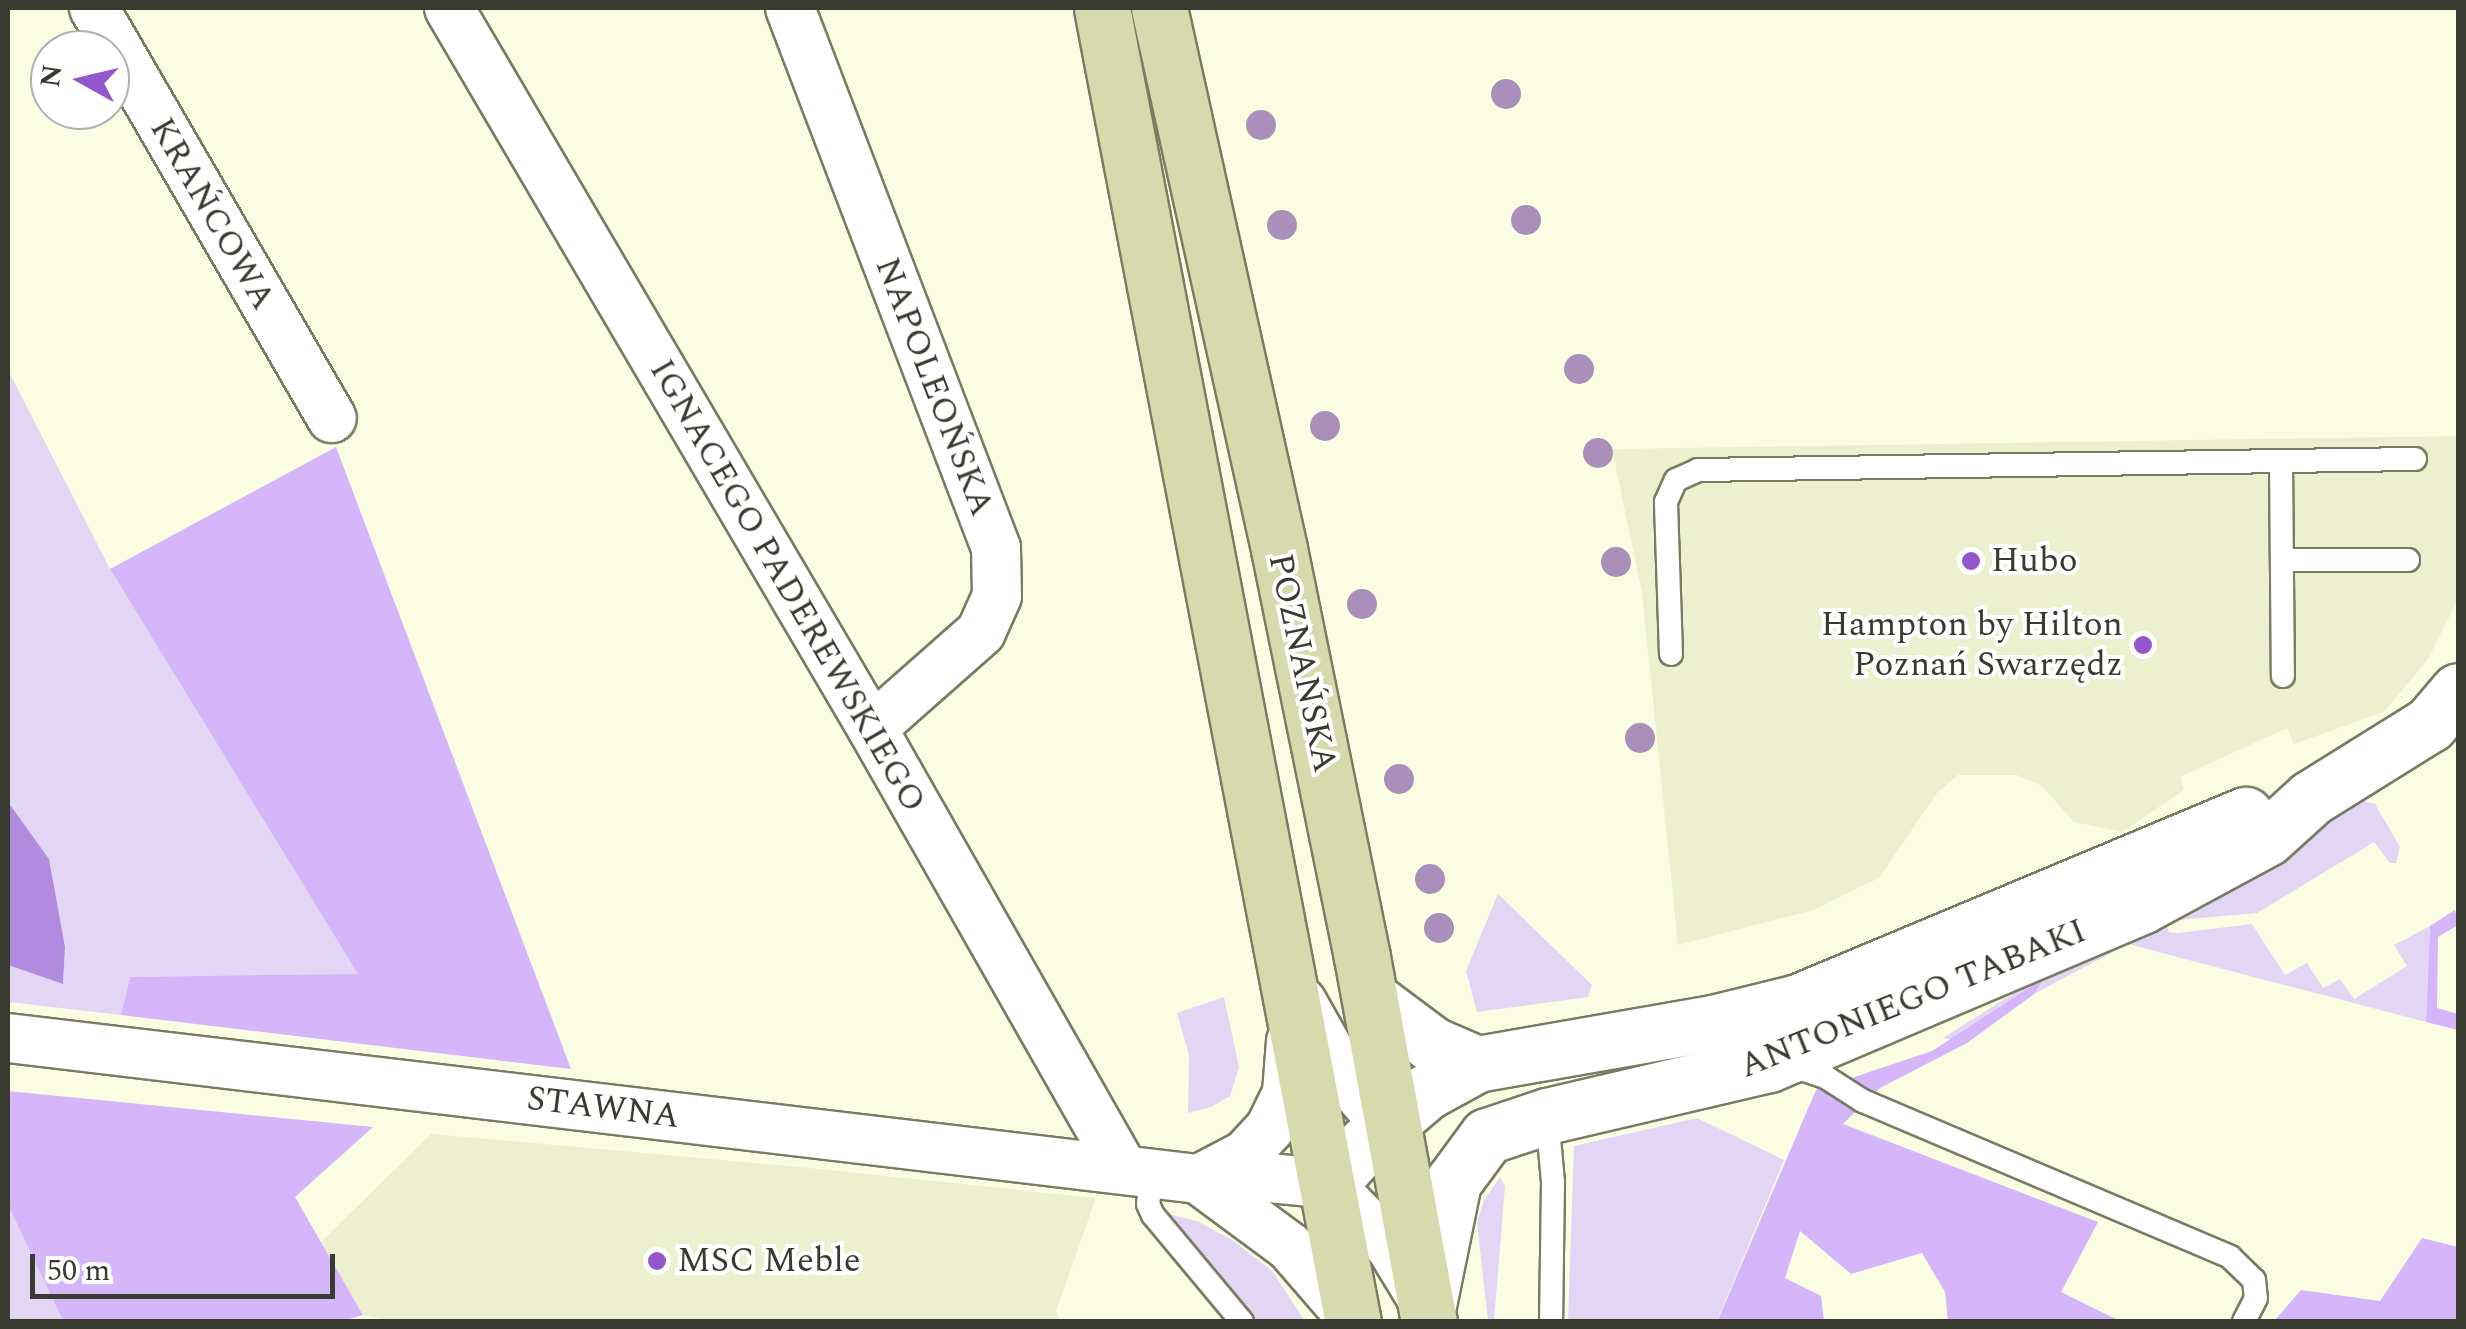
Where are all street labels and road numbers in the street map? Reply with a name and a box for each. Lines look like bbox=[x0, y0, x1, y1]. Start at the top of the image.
street label: KRAŃCOWA bbox=[140, 111, 284, 317]
street label: NAPOLEOŃSKA bbox=[865, 252, 1003, 522]
street label: IGNACEGO PADEREWSKIEGO bbox=[640, 352, 934, 820]
street label: POZNAŃSKA bbox=[1258, 550, 1346, 776]
street label: ANTONIEGO TABAKI bbox=[1734, 910, 2092, 1088]
street label: STAWNA bbox=[524, 1078, 682, 1138]

